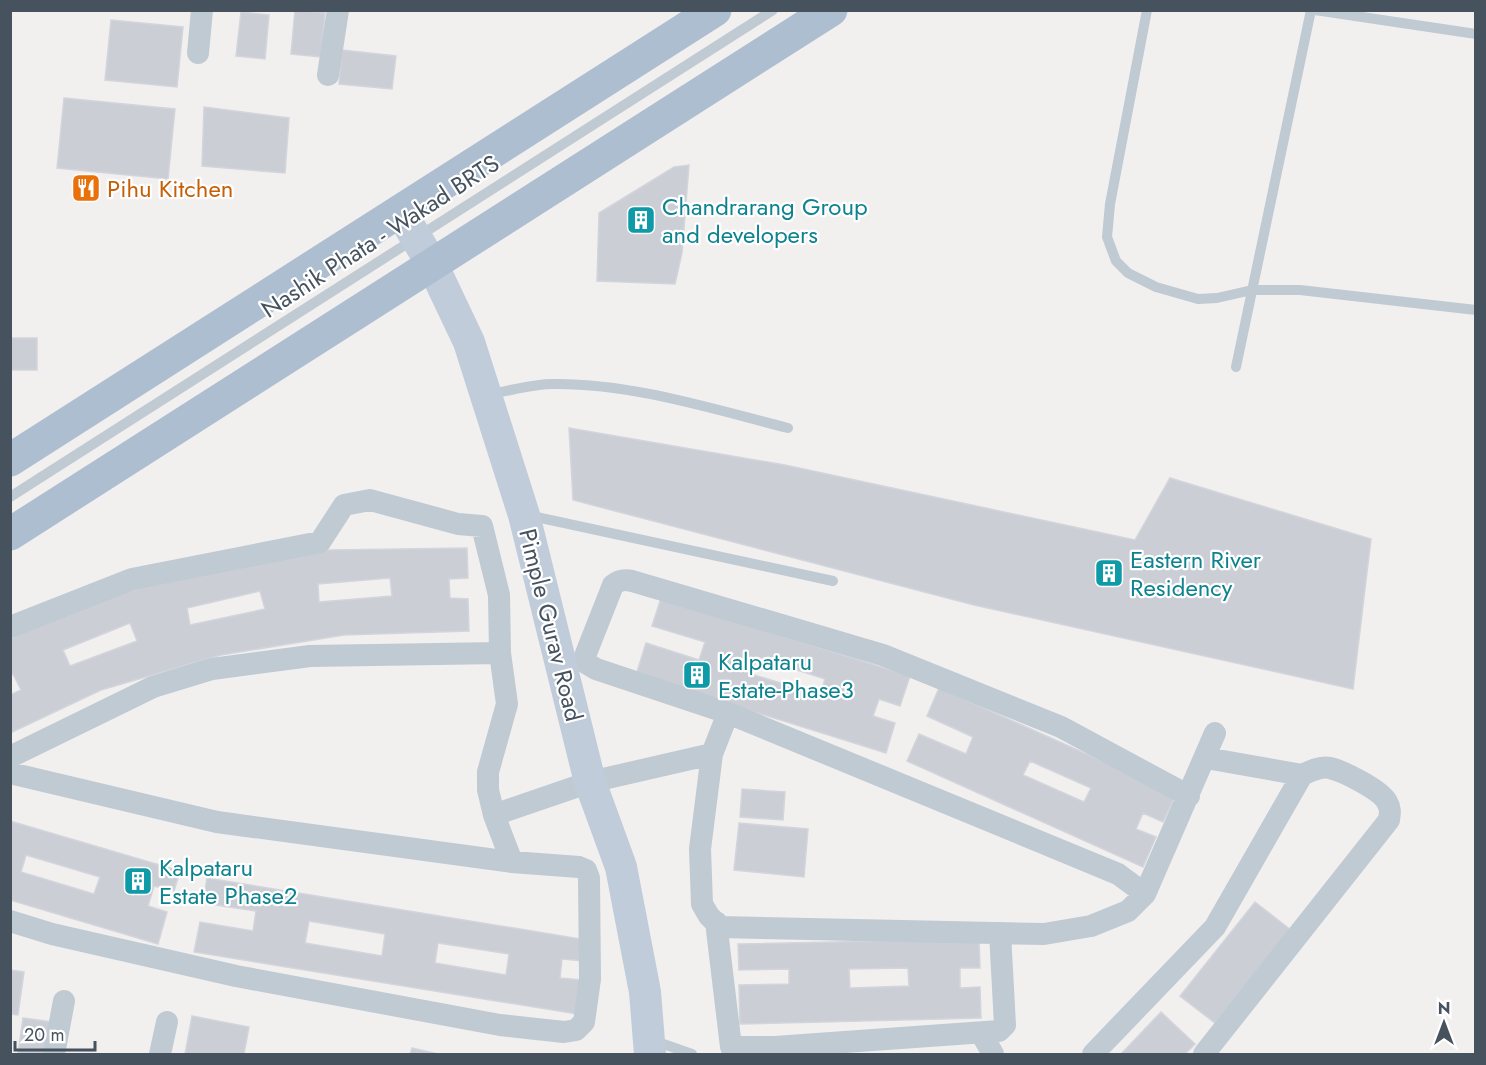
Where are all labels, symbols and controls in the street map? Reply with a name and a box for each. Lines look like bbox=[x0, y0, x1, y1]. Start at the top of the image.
street label: Nashik Phata - Wakad BRTS bbox=[254, 146, 506, 326]
place label: Pihu Kitchen bbox=[107, 171, 233, 206]
restaurant icon: Pihu Kitchen bbox=[70, 172, 102, 204]
place label: Chandrarang Group and developers bbox=[662, 189, 868, 252]
building icon: Chandrarang Group and developers bbox=[625, 204, 657, 236]
street label: Pimple Gurav Road bbox=[510, 525, 592, 725]
place label: Eastern River Residency bbox=[1130, 542, 1262, 605]
building icon: Eastern River Residency bbox=[1093, 557, 1125, 589]
place label: Kalpataru Estate-Phase3 bbox=[718, 644, 854, 707]
building icon: Kalpataru Estate-Phase3 bbox=[681, 659, 713, 691]
place label: Kalpataru Estate Phase2 bbox=[159, 850, 297, 913]
building icon: Kalpataru Estate Phase2 bbox=[122, 865, 154, 897]
north arrow bbox=[1414, 993, 1474, 1053]
text: N bbox=[1438, 997, 1450, 1020]
scale bar bbox=[15, 1014, 94, 1052]
text: 20 m bbox=[24, 1022, 64, 1048]

